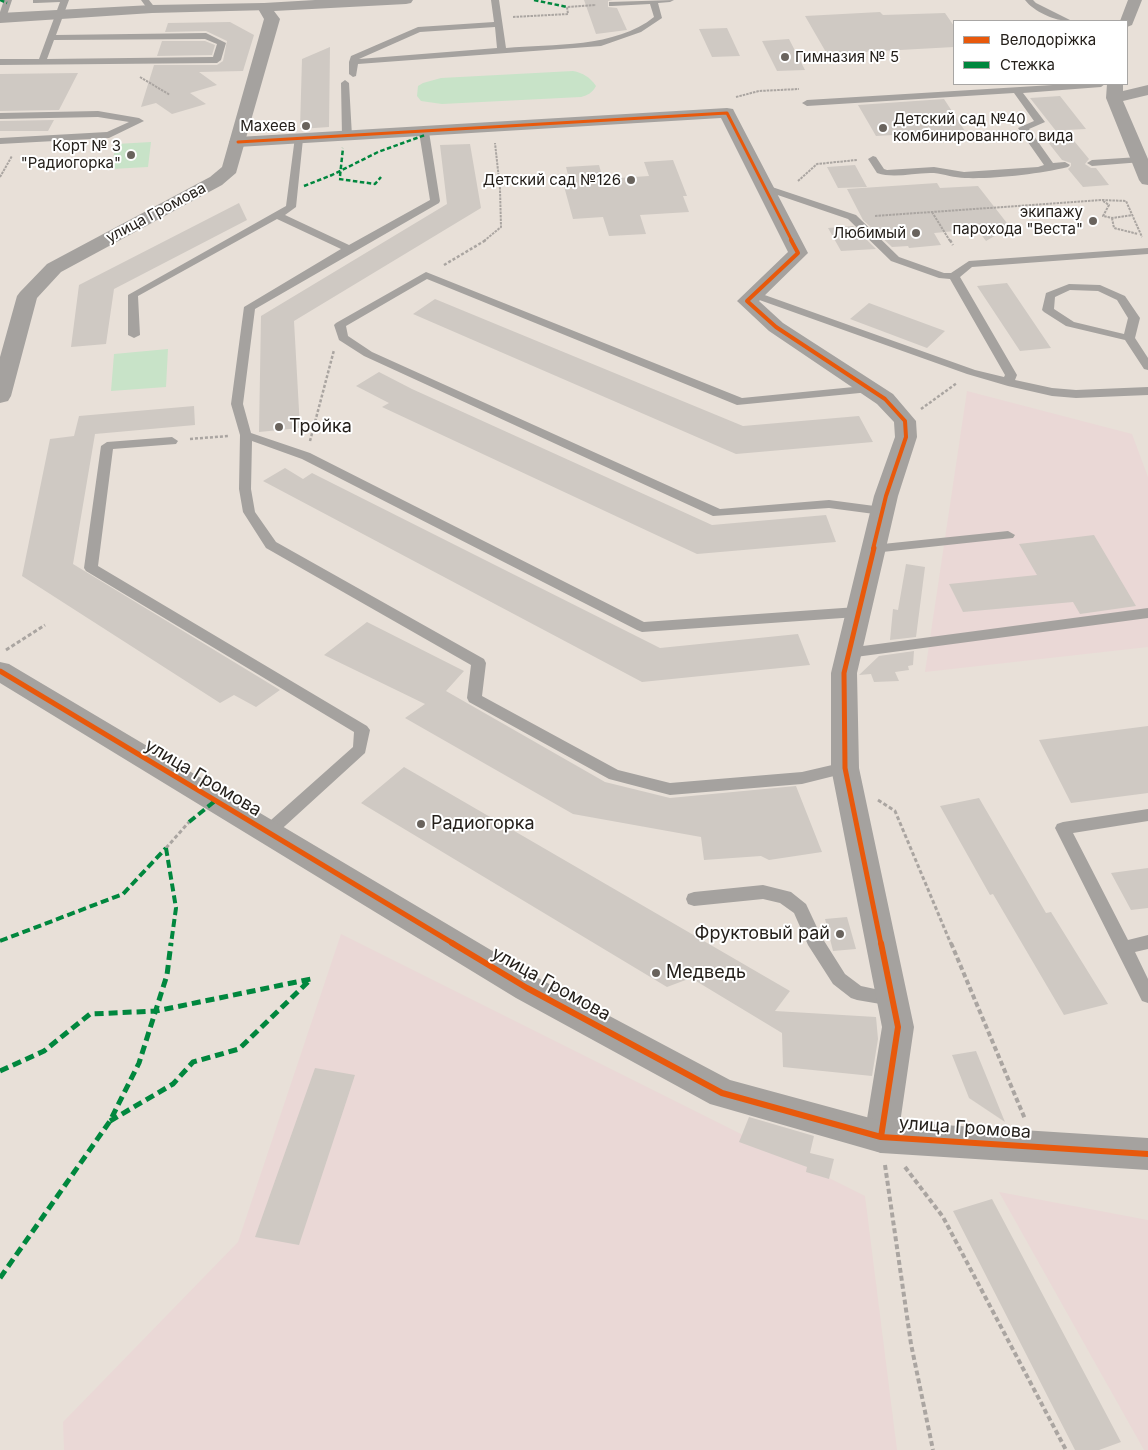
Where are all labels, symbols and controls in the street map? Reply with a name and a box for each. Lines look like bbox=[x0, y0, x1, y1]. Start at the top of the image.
legend bbox=[953, 20, 1128, 85]
text: Велодоріжка bbox=[1000, 30, 1096, 49]
place label: Гимназия № 5 bbox=[795, 48, 899, 66]
marker: Гимназия № 5 bbox=[779, 51, 791, 63]
text: Стежка bbox=[1000, 55, 1055, 74]
place label: Детский сад №40 комбинированного вида bbox=[893, 110, 1073, 145]
place label: Махеев bbox=[240, 117, 296, 135]
marker: Махеев bbox=[300, 120, 312, 132]
marker: Детский сад №40 комбинированного вида bbox=[877, 122, 889, 134]
place label: Корт № 3 "Радиогорка" bbox=[21, 137, 121, 172]
marker: Корт № 3 "Радиогорка" bbox=[125, 149, 137, 161]
place label: Детский сад №126 bbox=[483, 171, 621, 189]
marker: Детский сад №126 bbox=[625, 174, 637, 186]
street label: улица Громова bbox=[103, 179, 209, 247]
place label: экипажу парохода "Веста" bbox=[952, 203, 1083, 238]
marker: экипажу парохода "Веста" bbox=[1087, 215, 1099, 227]
place label: Любимый bbox=[833, 224, 906, 242]
marker: Любимый bbox=[910, 227, 922, 239]
place label: Тройка bbox=[289, 416, 352, 438]
marker: Тройка bbox=[273, 421, 285, 433]
street label: улица Громова bbox=[141, 735, 265, 821]
place label: Радиогорка bbox=[431, 813, 535, 835]
marker: Радиогорка bbox=[415, 818, 427, 830]
place label: Фруктовый рай bbox=[695, 923, 830, 945]
marker: Фруктовый рай bbox=[834, 928, 846, 940]
street label: улица Громова bbox=[488, 942, 614, 1026]
place label: Медведь bbox=[666, 962, 746, 984]
marker: Медведь bbox=[650, 967, 662, 979]
street label: улица Громова bbox=[898, 1113, 1032, 1143]

